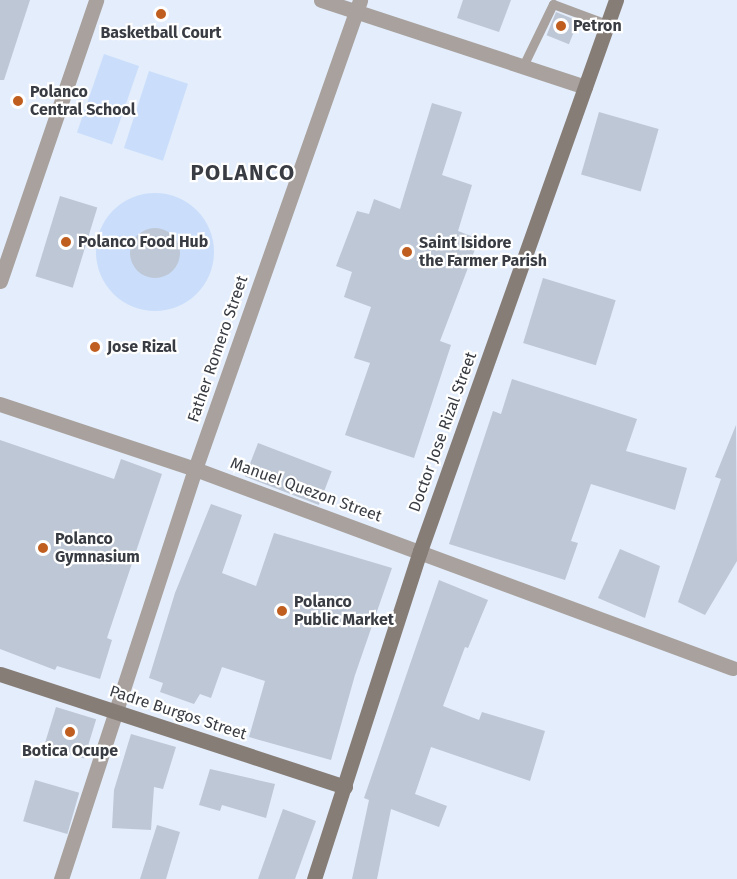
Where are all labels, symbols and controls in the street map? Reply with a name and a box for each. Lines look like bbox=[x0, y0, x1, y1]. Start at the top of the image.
marker: Basketball Court bbox=[154, 7, 168, 21]
place label: Petron bbox=[573, 16, 622, 36]
marker: Petron bbox=[554, 19, 568, 33]
place label: Basketball Court bbox=[100, 23, 222, 43]
place label: Polanco Central School bbox=[30, 82, 136, 120]
marker: Polanco Central School bbox=[11, 94, 25, 108]
district label: POLANCO bbox=[190, 160, 296, 186]
place label: Polanco Food Hub bbox=[78, 232, 208, 252]
place label: Saint Isidore the Farmer Parish bbox=[419, 233, 547, 271]
marker: Polanco Food Hub bbox=[59, 235, 73, 249]
marker: Saint Isidore the Farmer Parish bbox=[400, 245, 414, 259]
street label: Father Romero Street bbox=[184, 273, 252, 425]
place label: Jose Rizal bbox=[107, 337, 177, 357]
marker: Jose Rizal bbox=[88, 340, 102, 354]
street label: Doctor Jose Rizal Street bbox=[405, 349, 481, 515]
street label: Manuel Quezon Street bbox=[228, 454, 384, 526]
place label: Polanco Gymnasium bbox=[55, 529, 140, 567]
marker: Polanco Gymnasium bbox=[36, 541, 50, 555]
place label: Polanco Public Market bbox=[294, 592, 394, 630]
marker: Polanco Public Market bbox=[275, 604, 289, 618]
street label: Padre Burgos Street bbox=[107, 682, 249, 744]
marker: Botica Ocupe bbox=[63, 725, 77, 739]
place label: Botica Ocupe bbox=[22, 741, 118, 761]

